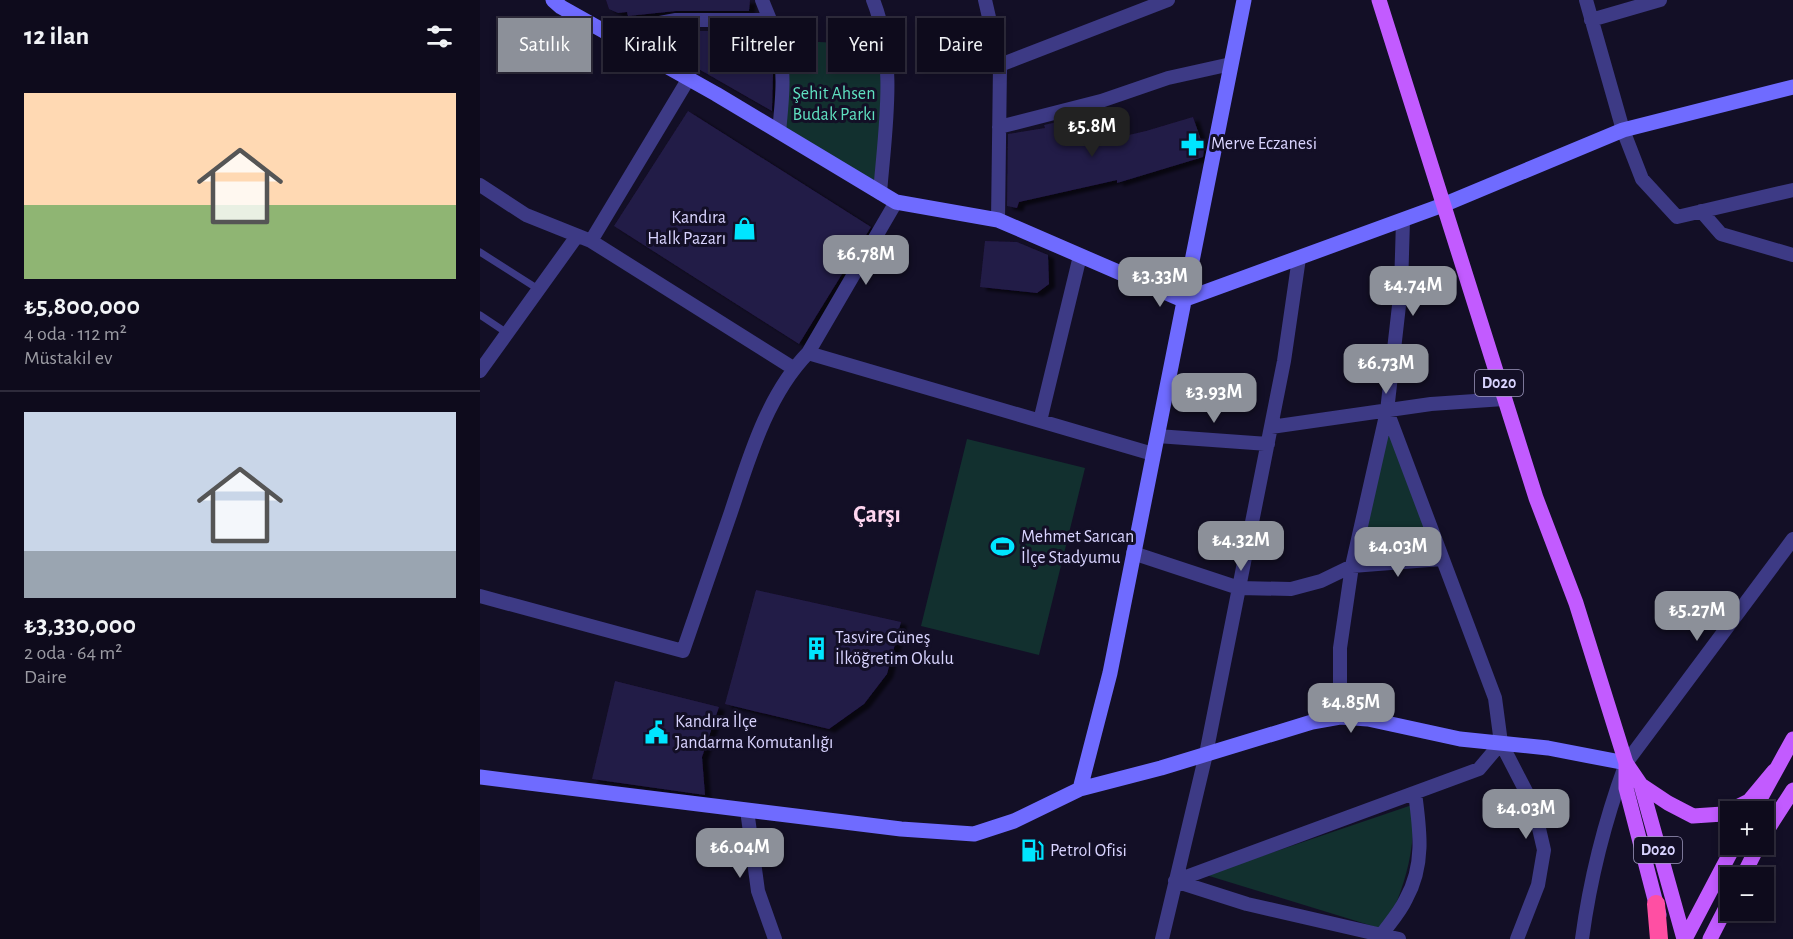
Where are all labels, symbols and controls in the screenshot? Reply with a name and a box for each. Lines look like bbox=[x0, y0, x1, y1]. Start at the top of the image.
chip: Satılık bbox=[498, 18, 591, 72]
chip: Kiralık bbox=[603, 18, 698, 72]
chip: Filtreler bbox=[710, 18, 816, 72]
chip: Yeni bbox=[828, 18, 905, 72]
chip: Daire bbox=[917, 18, 1004, 72]
icon: filters bbox=[423, 20, 456, 53]
text: 12 ilan bbox=[24, 23, 89, 49]
park label: Şehit Ahsen Budak Parkı bbox=[792, 85, 876, 124]
pin: ₺5.8M bbox=[1050, 107, 1134, 158]
text: ₺5.8M bbox=[1068, 116, 1116, 136]
pharmacy icon: Merve Eczanesi bbox=[1180, 131, 1206, 157]
icon: home bbox=[186, 132, 294, 240]
place label: Merve Eczanesi bbox=[1211, 135, 1317, 153]
place label: Kandıra Halk Pazarı bbox=[647, 209, 726, 248]
shop icon: Kandıra Halk Pazarı bbox=[731, 215, 757, 241]
pin: ₺6.78M bbox=[817, 235, 915, 286]
text: ₺6.78M bbox=[837, 244, 895, 264]
pin: ₺3.33M bbox=[1111, 257, 1209, 308]
text: ₺3.33M bbox=[1132, 266, 1188, 286]
pin: ₺4.74M bbox=[1364, 266, 1462, 317]
text: ₺4.74M bbox=[1384, 275, 1442, 295]
text: ₺5,800,000 bbox=[24, 293, 140, 319]
text: 4 oda · 112 m² bbox=[24, 324, 127, 344]
pin: ₺6.73M bbox=[1337, 344, 1435, 395]
text: Müstakil ev bbox=[24, 348, 112, 368]
text: ₺6.73M bbox=[1358, 353, 1414, 373]
road number: D020 bbox=[1475, 370, 1523, 396]
pin: ₺3.93M bbox=[1165, 373, 1263, 424]
text: ₺3.93M bbox=[1186, 382, 1242, 402]
icon: home bbox=[186, 451, 294, 559]
district label: Çarşı bbox=[853, 503, 901, 527]
pin: ₺4.32M bbox=[1192, 521, 1290, 572]
pin: ₺4.03M bbox=[1349, 527, 1447, 578]
place label: Mehmet Sarıcan İlçe Stadyumu bbox=[1021, 528, 1134, 567]
text: ₺4.32M bbox=[1212, 530, 1270, 550]
sports icon: Mehmet Sarıcan İlçe Stadyumu bbox=[990, 534, 1016, 560]
text: ₺4.03M bbox=[1368, 536, 1428, 556]
pin: ₺5.27M bbox=[1648, 591, 1746, 642]
text: ₺5.27M bbox=[1669, 600, 1725, 620]
text: ₺3,330,000 bbox=[24, 612, 136, 638]
place label: Tasvire Güneş İlköğretim Okulu bbox=[835, 629, 954, 668]
building icon: Tasvire Güneş İlköğretim Okulu bbox=[804, 635, 830, 661]
text: 2 oda · 64 m² bbox=[24, 643, 122, 663]
text: Daire bbox=[24, 667, 67, 687]
pin: ₺4.85M bbox=[1302, 683, 1400, 734]
text: ₺4.85M bbox=[1322, 692, 1380, 712]
place label: Kandıra İlçe Jandarma Komutanlığı bbox=[675, 711, 833, 752]
public building icon: Kandıra İlçe Jandarma Komutanlığı bbox=[644, 719, 670, 745]
pin: ₺4.03M bbox=[1477, 789, 1575, 840]
text: ₺4.03M bbox=[1496, 798, 1556, 818]
map controls bbox=[1720, 801, 1774, 921]
button: + bbox=[1720, 801, 1774, 855]
pin: ₺6.04M bbox=[691, 828, 789, 879]
text: ₺6.04M bbox=[710, 837, 770, 857]
road number: D020 bbox=[1634, 837, 1682, 863]
fuel station icon: Petrol Ofisi bbox=[1019, 838, 1045, 864]
place label: Petrol Ofisi bbox=[1050, 842, 1127, 860]
button: − bbox=[1720, 867, 1774, 921]

